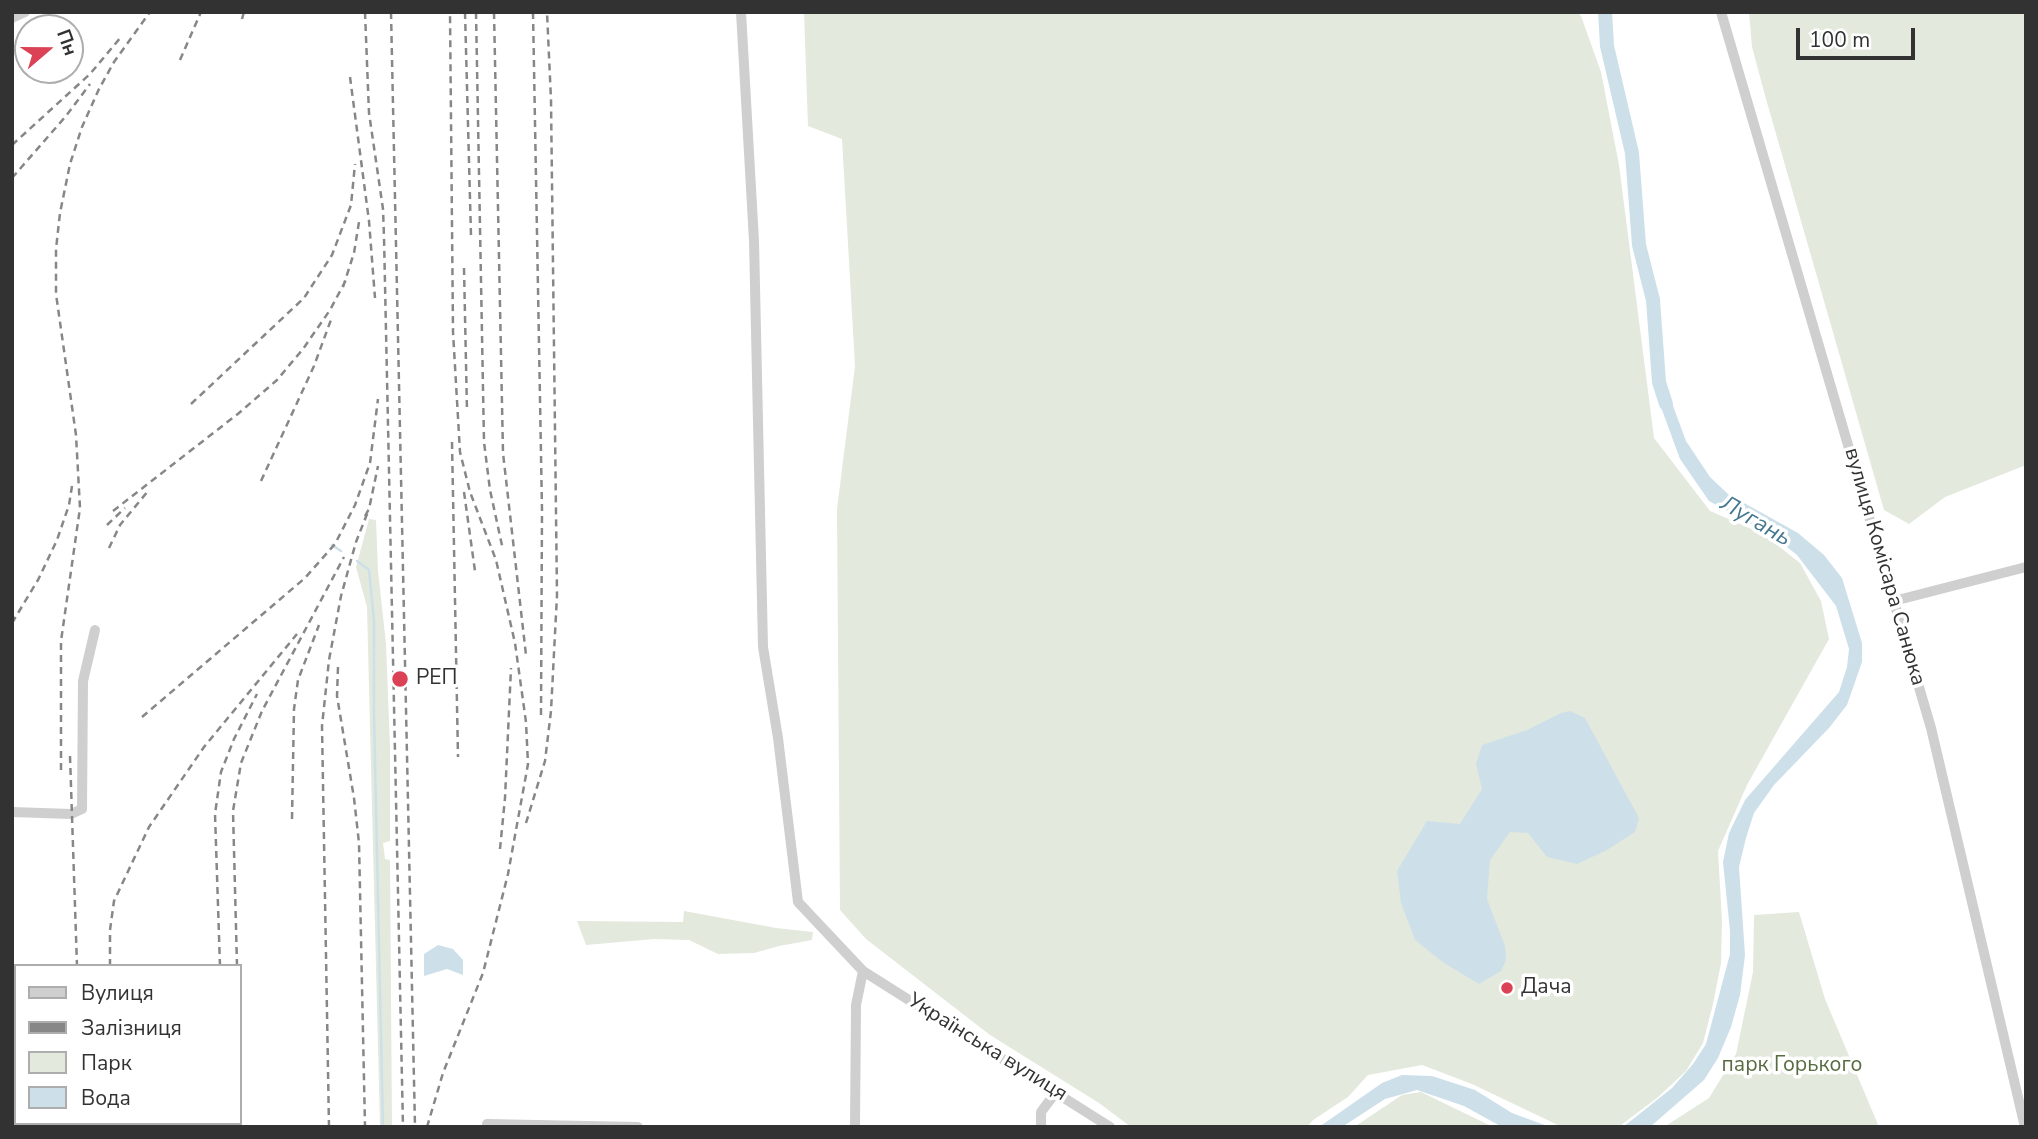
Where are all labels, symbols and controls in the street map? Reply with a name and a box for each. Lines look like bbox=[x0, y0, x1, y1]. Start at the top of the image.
north arrow bbox=[14, 14, 84, 84]
scale bar bbox=[1800, 14, 1919, 58]
text: Пн bbox=[50, 26, 84, 59]
text: 100 m bbox=[1809, 26, 1870, 54]
street label: вулиця Комісара Санюка bbox=[1838, 445, 1930, 689]
water label: Лугань bbox=[1715, 491, 1795, 553]
place label: РЕП bbox=[416, 666, 457, 692]
marker: РЕП bbox=[390, 669, 410, 689]
legend bbox=[14, 964, 242, 1125]
place label: Дача bbox=[1521, 975, 1572, 1001]
text: Вулиця bbox=[81, 979, 154, 1007]
marker: Дача bbox=[1499, 980, 1515, 996]
street label: Українська вулиця bbox=[902, 989, 1072, 1107]
text: Залізниця bbox=[81, 1014, 182, 1042]
text: Парк bbox=[81, 1049, 132, 1077]
park label: парк Горького bbox=[1722, 1053, 1862, 1079]
text: Вода bbox=[81, 1084, 131, 1112]

